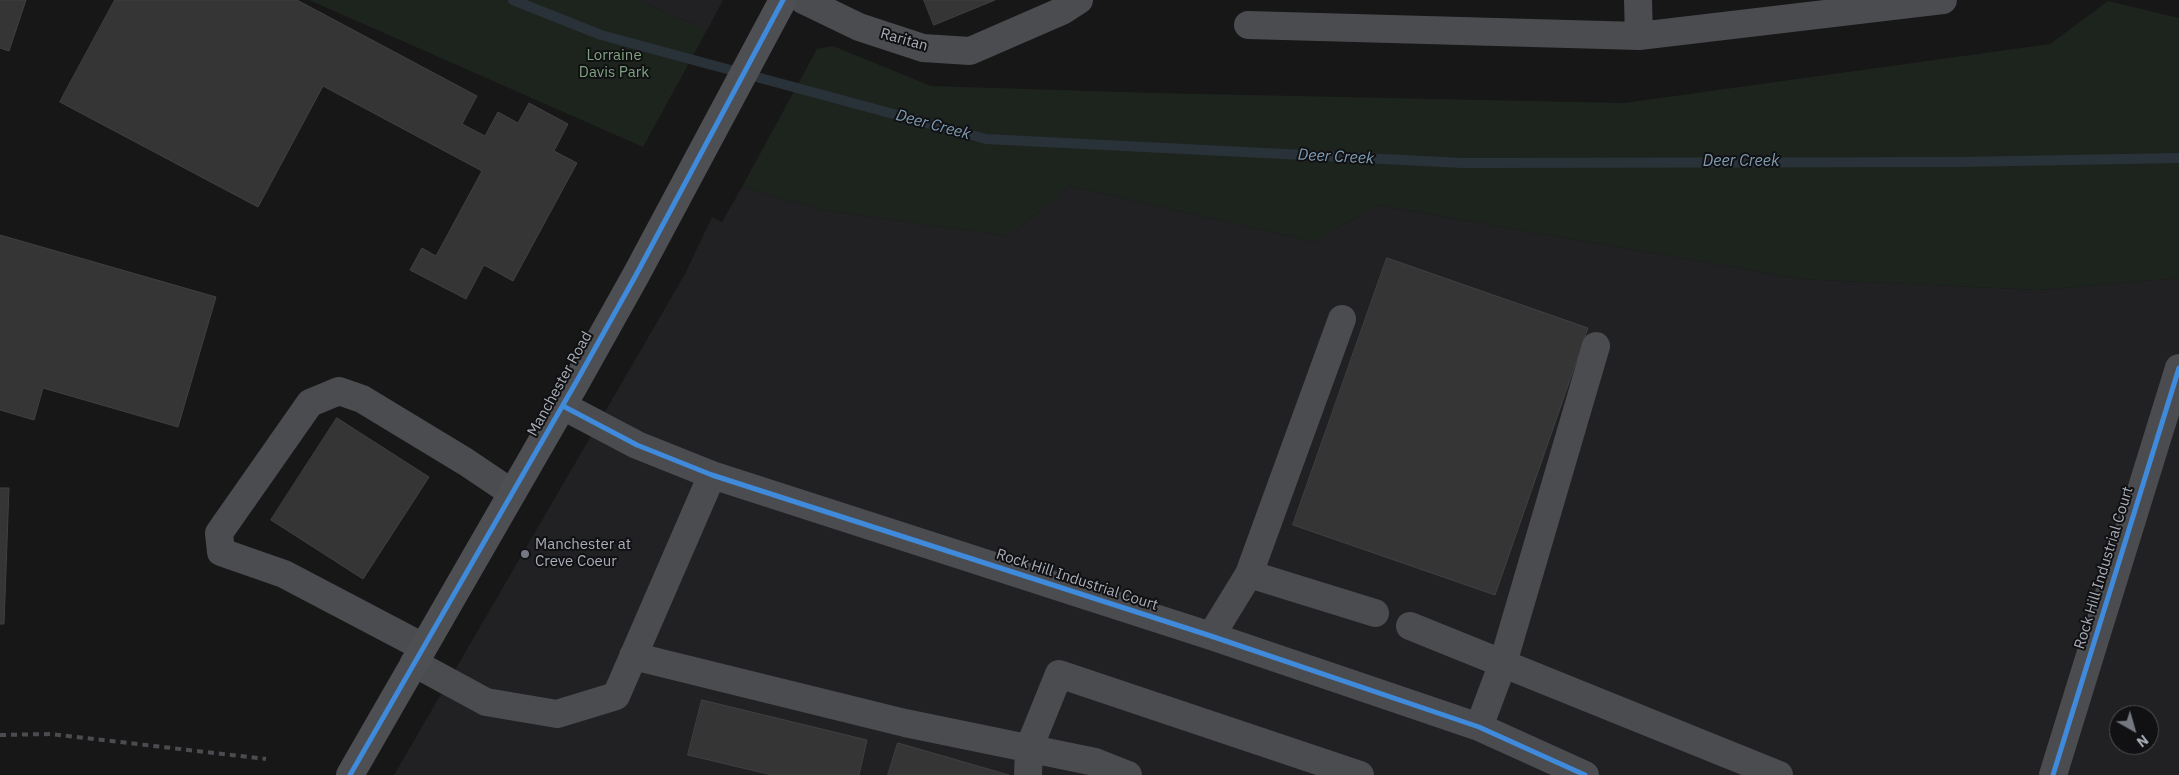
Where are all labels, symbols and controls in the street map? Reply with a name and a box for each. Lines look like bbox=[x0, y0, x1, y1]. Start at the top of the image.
street label: Raritan bbox=[878, 25, 930, 55]
park label: Lorraine Davis Park bbox=[579, 47, 649, 82]
water label: Deer Creek bbox=[894, 106, 972, 144]
water label: Deer Creek bbox=[1297, 145, 1375, 169]
water label: Deer Creek bbox=[1703, 151, 1779, 171]
street label: Manchester Road bbox=[524, 328, 596, 440]
street label: Rock Hill Industrial Court bbox=[2071, 485, 2137, 651]
place label: Manchester at Creve Coeur bbox=[535, 536, 631, 571]
street label: Rock Hill Industrial Court bbox=[994, 545, 1160, 615]
marker: Manchester at Creve Coeur bbox=[519, 548, 531, 560]
north arrow bbox=[2109, 705, 2159, 755]
text: N bbox=[2133, 731, 2152, 751]

